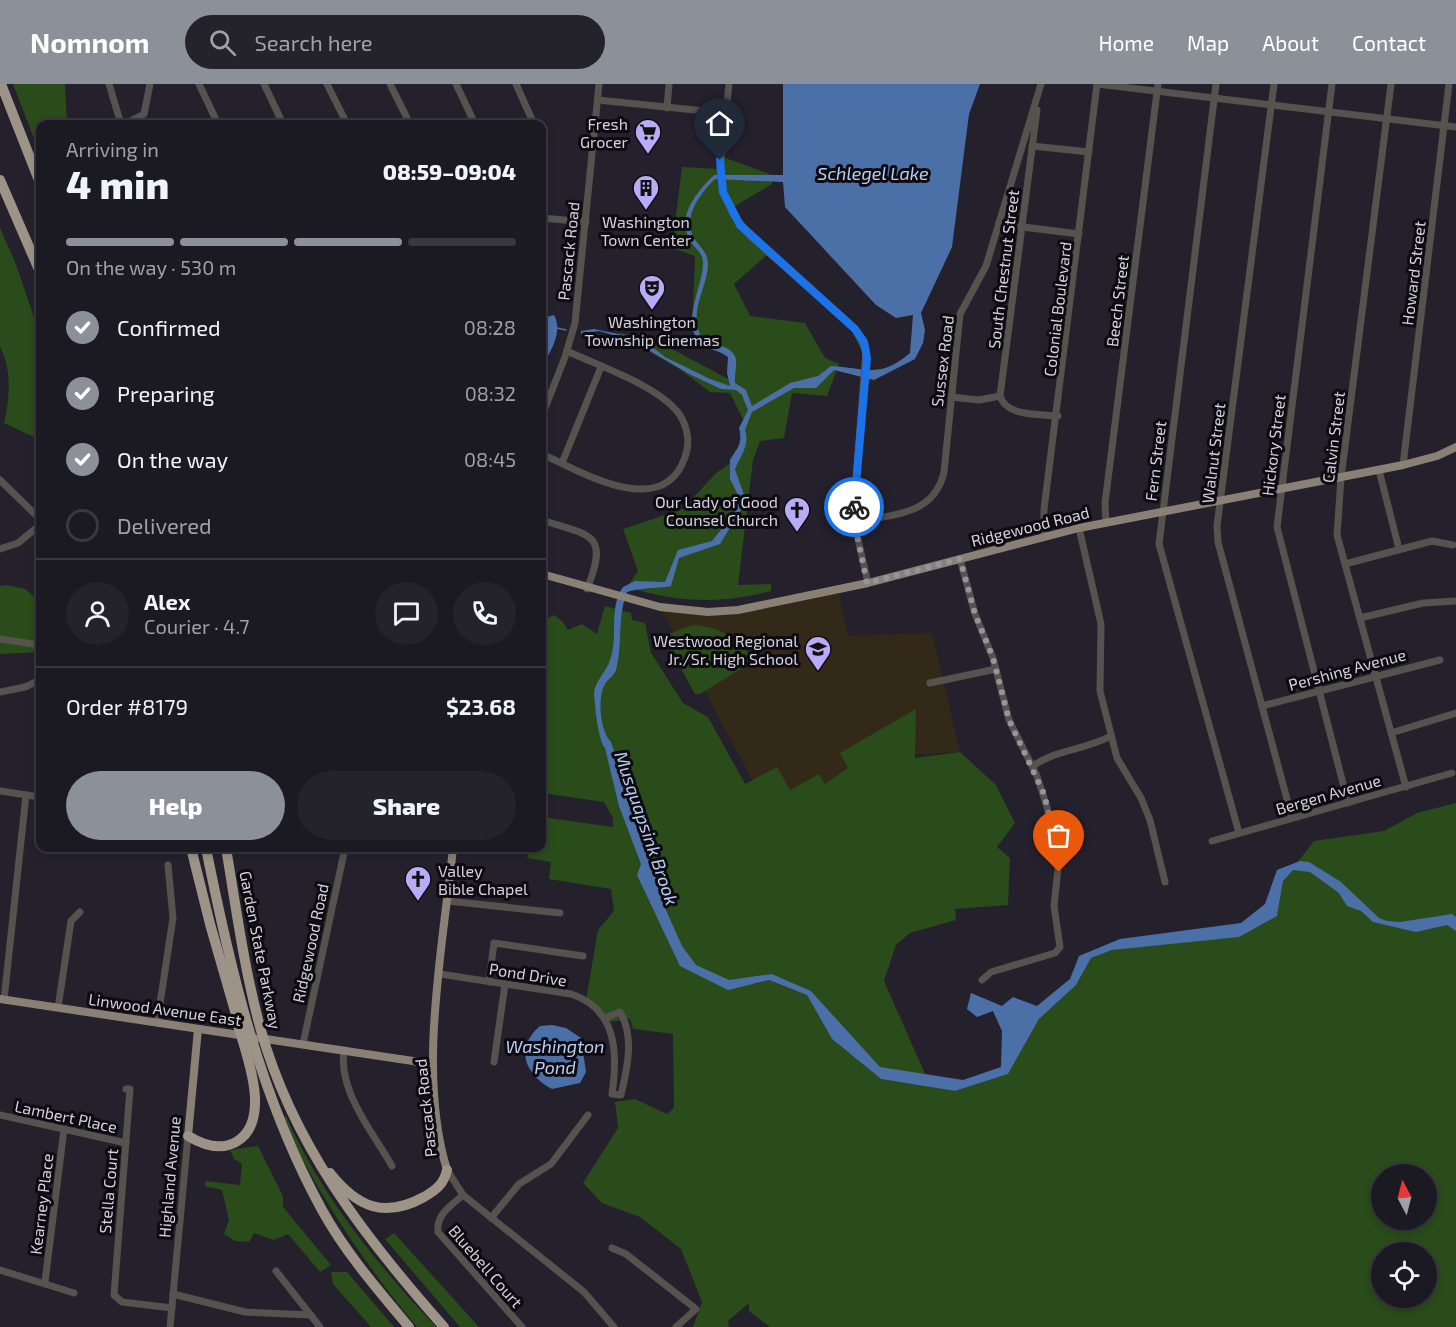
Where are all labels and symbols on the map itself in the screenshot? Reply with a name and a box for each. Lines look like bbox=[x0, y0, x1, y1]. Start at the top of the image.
pin bbox=[694, 98, 745, 160]
place label: Fresh Grocer bbox=[580, 114, 629, 151]
supermarket icon: Fresh Grocer bbox=[633, 117, 663, 155]
water label: Schlegel Lake bbox=[817, 162, 929, 184]
building icon: Washington Town Center bbox=[631, 173, 661, 211]
street label: South Chestnut Street bbox=[984, 188, 1022, 350]
street label: Pascack Road bbox=[553, 201, 583, 301]
place label: Washington Town Center bbox=[601, 212, 692, 249]
street label: Howard Street bbox=[1397, 220, 1429, 326]
street label: Colonial Boulevard bbox=[1039, 240, 1075, 378]
street label: Beech Street bbox=[1102, 254, 1132, 348]
theatre icon: Washington Township Cinemas bbox=[637, 273, 667, 311]
place label: Washington Township Cinemas bbox=[584, 312, 720, 349]
street label: Sussex Road bbox=[927, 314, 957, 408]
street label: Calvin Street bbox=[1318, 390, 1348, 484]
street label: Hickory Street bbox=[1257, 393, 1289, 497]
street label: Walnut Street bbox=[1197, 402, 1229, 504]
street label: Fern Street bbox=[1141, 420, 1169, 502]
courier bbox=[824, 477, 884, 537]
place label: Our Lady of Good Counsel Church bbox=[655, 492, 778, 529]
church icon: Our Lady of Good Counsel Church bbox=[782, 495, 812, 533]
street label: Ridgewood Road bbox=[969, 502, 1091, 550]
place label: Westwood Regional Jr./Sr. High School bbox=[653, 631, 798, 668]
school or university icon: Westwood Regional Jr./Sr. High School bbox=[803, 634, 833, 672]
street label: Pershing Avenue bbox=[1286, 644, 1408, 694]
water label: Musquapsink Brook bbox=[610, 748, 684, 908]
street label: Bergen Avenue bbox=[1273, 770, 1383, 818]
pin bbox=[1033, 810, 1084, 872]
place label: Valley Bible Chapel bbox=[438, 861, 528, 898]
church icon: Valley Bible Chapel bbox=[403, 864, 433, 902]
street label: Garden State Parkway bbox=[236, 869, 286, 1031]
street label: Ridgewood Road bbox=[288, 882, 332, 1004]
street label: Pond Drive bbox=[488, 958, 568, 990]
street label: Linwood Avenue East bbox=[87, 989, 243, 1029]
water label: Washington Pond bbox=[505, 1035, 605, 1078]
street label: Pascack Road bbox=[410, 1058, 440, 1158]
street label: Lambert Place bbox=[13, 1096, 119, 1136]
street label: Highland Avenue bbox=[154, 1116, 184, 1238]
street label: Stella Court bbox=[95, 1148, 121, 1234]
street label: Kearney Place bbox=[25, 1152, 57, 1256]
north arrow bbox=[1371, 1164, 1437, 1230]
street label: Bluebell Court bbox=[445, 1221, 527, 1311]

